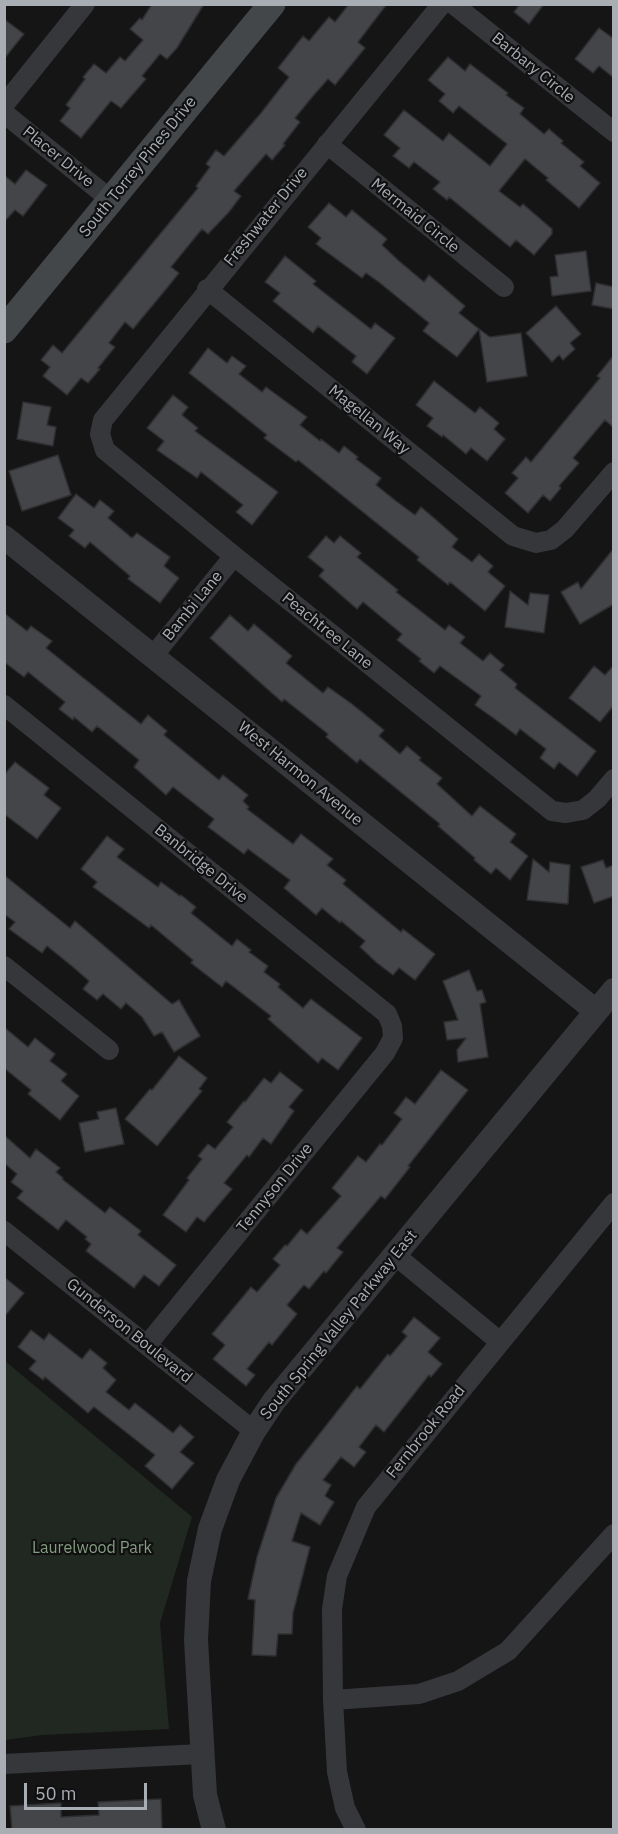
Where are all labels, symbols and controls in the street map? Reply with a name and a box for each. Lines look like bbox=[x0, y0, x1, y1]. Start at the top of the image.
street label: Barbary Circle bbox=[488, 29, 578, 107]
street label: South Torrey Pines Drive bbox=[75, 93, 201, 241]
street label: Placer Drive bbox=[18, 122, 98, 192]
street label: Freshwater Drive bbox=[220, 164, 312, 270]
street label: Mermaid Circle bbox=[367, 175, 463, 257]
street label: Magellan Way bbox=[324, 381, 414, 459]
street label: Bambi Lane bbox=[159, 567, 227, 645]
street label: Peachtree Lane bbox=[278, 589, 376, 673]
street label: West Harmon Avenue bbox=[234, 718, 366, 830]
street label: Banbridge Drive bbox=[150, 820, 252, 908]
street label: Tennyson Drive bbox=[233, 1139, 317, 1237]
street label: South Spring Valley Parkway East bbox=[257, 1226, 421, 1424]
street label: Gunderson Boulevard bbox=[62, 1275, 196, 1387]
street label: Fernbrook Road bbox=[383, 1382, 469, 1482]
park label: Laurelwood Park bbox=[32, 1538, 152, 1558]
scale bar bbox=[27, 1771, 150, 1809]
text: 50 m bbox=[35, 1782, 77, 1805]

